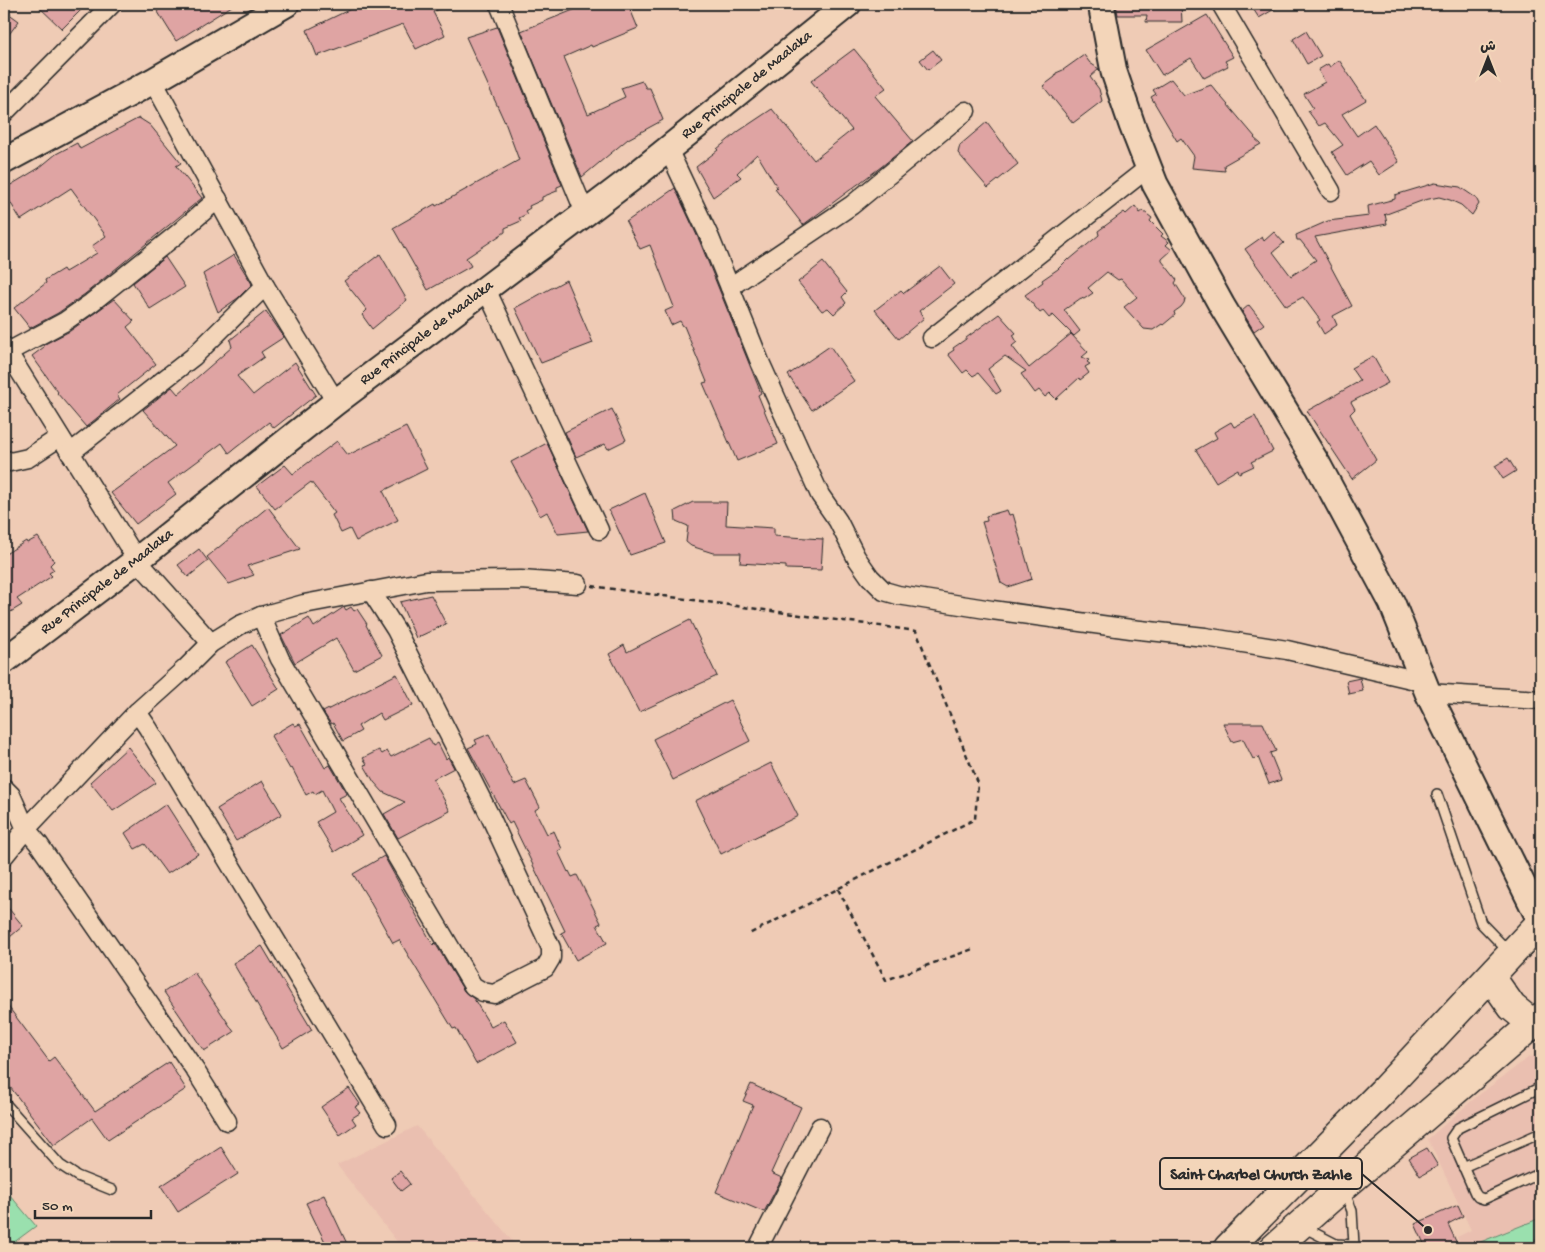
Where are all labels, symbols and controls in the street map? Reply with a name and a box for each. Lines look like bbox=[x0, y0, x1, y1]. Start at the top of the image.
street label: Rue Principale de Maalaka bbox=[678, 27, 817, 143]
north arrow bbox=[1462, 32, 1512, 82]
text: ش bbox=[1480, 39, 1496, 56]
street label: Rue Principale de Maalaka bbox=[356, 277, 498, 390]
street label: Rue Principale de Maalaka bbox=[37, 525, 178, 639]
callout: Saint Charbel Church Zahle bbox=[1160, 1158, 1362, 1189]
text: Saint Charbel Church Zahle bbox=[1170, 1167, 1352, 1186]
scale bar bbox=[35, 1187, 151, 1219]
text: 50 m bbox=[42, 1198, 73, 1216]

